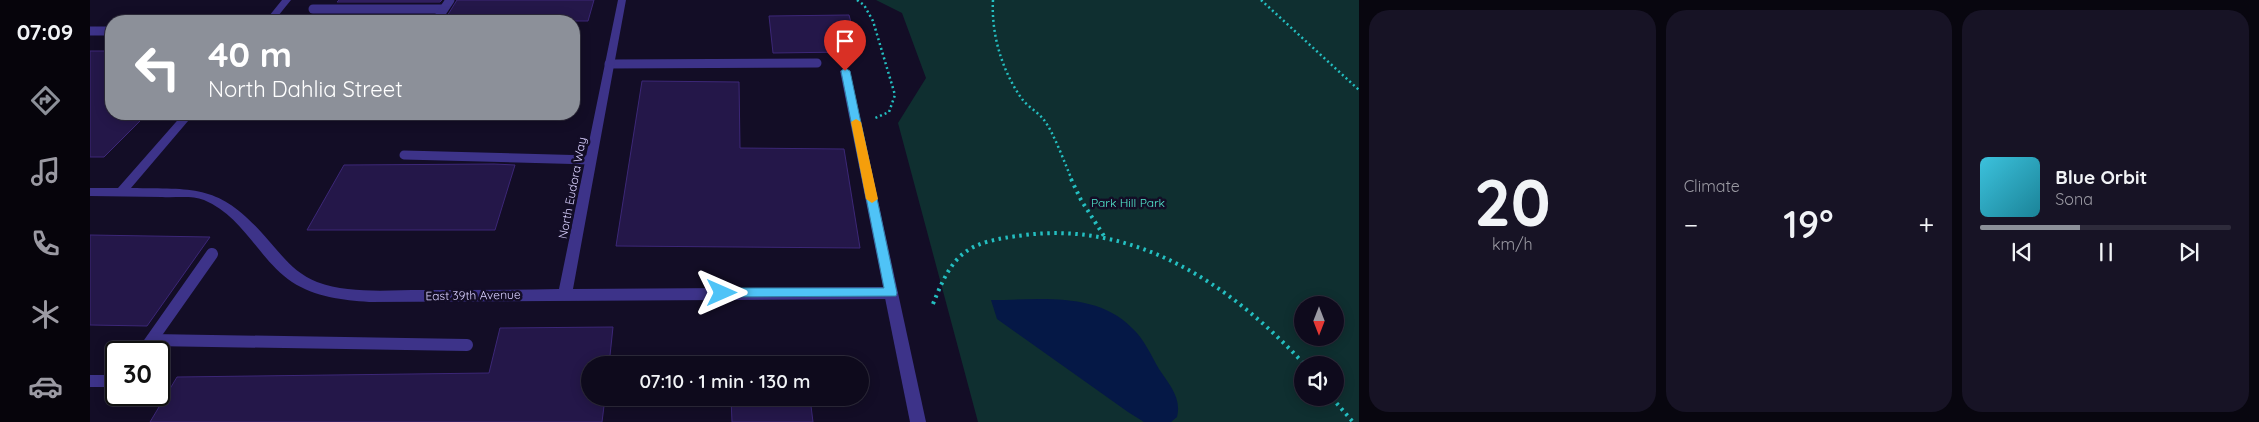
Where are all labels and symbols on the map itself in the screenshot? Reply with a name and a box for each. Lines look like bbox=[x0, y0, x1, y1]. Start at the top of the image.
pin bbox=[824, 20, 866, 71]
street label: North Eudora Way bbox=[555, 136, 589, 240]
park label: Park Hill Park bbox=[1091, 195, 1165, 210]
position arrow bbox=[695, 266, 747, 318]
street label: East 39th Avenue bbox=[425, 287, 521, 303]
north arrow bbox=[1294, 296, 1344, 346]
speed limit sign: 30 bbox=[105, 341, 170, 406]

